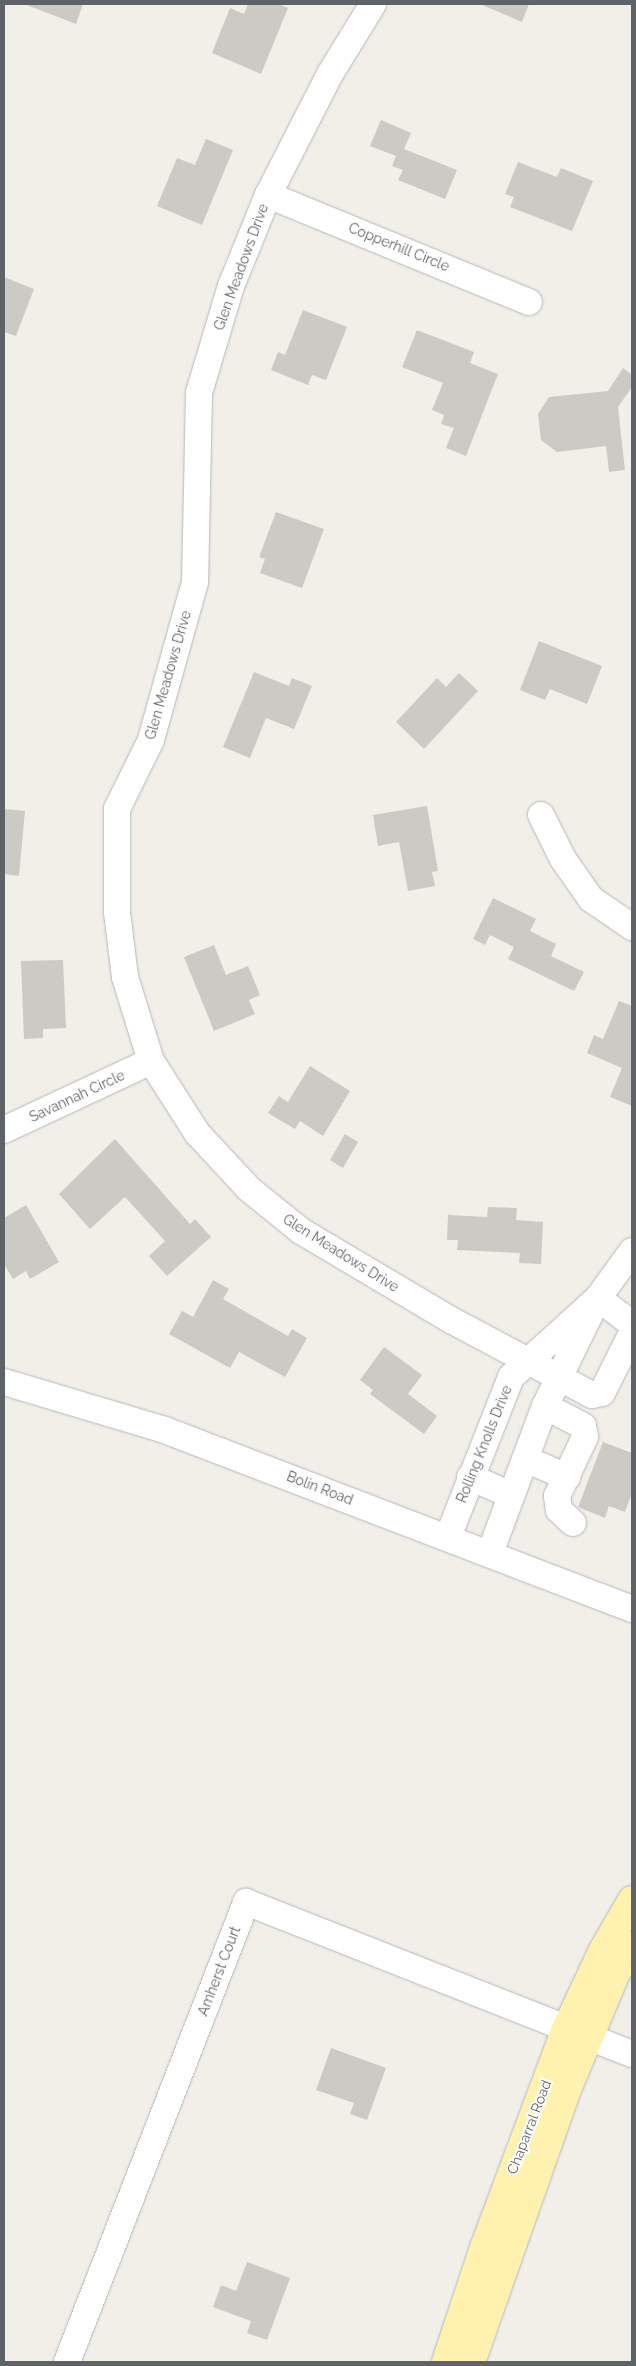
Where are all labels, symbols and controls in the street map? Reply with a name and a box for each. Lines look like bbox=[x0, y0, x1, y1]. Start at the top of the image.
street label: Glen Meadows Drive bbox=[210, 201, 272, 333]
street label: Copperhill Circle bbox=[346, 219, 452, 275]
street label: Glen Meadows Drive bbox=[142, 609, 194, 741]
street label: Savannah Circle bbox=[27, 1067, 127, 1125]
street label: Glen Meadows Drive bbox=[280, 1211, 402, 1295]
street label: Rolling Knolls Drive bbox=[453, 1383, 515, 1505]
street label: Bolin Road bbox=[284, 1468, 356, 1508]
street label: Amherst Court bbox=[194, 1924, 244, 2018]
street label: Chaparral Road bbox=[503, 2077, 555, 2177]

